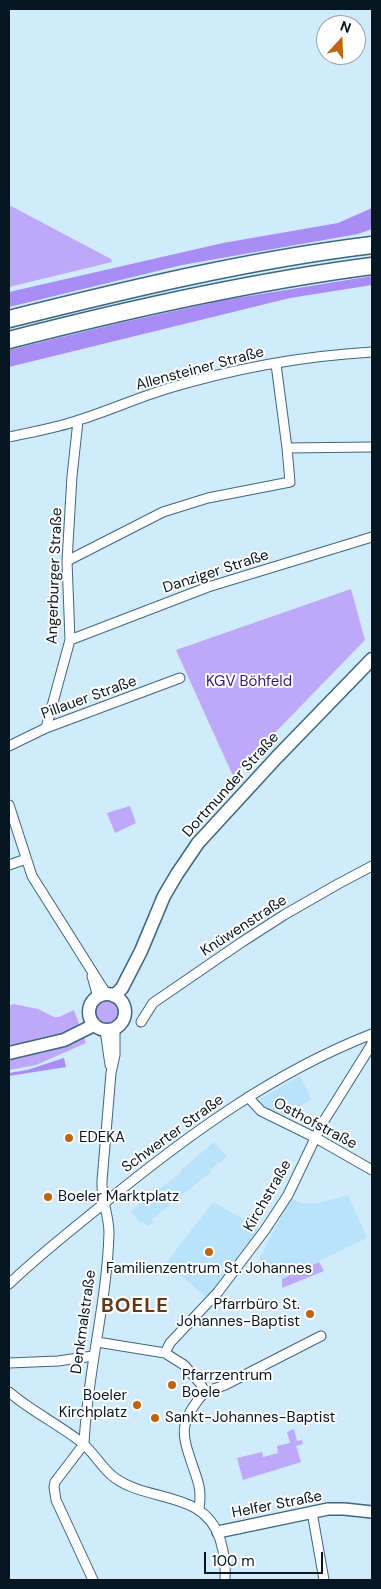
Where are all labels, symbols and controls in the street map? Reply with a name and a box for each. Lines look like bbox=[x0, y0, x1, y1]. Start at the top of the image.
north arrow bbox=[316, 15, 366, 65]
text: N bbox=[338, 17, 354, 37]
street label: Allensteiner Straße bbox=[134, 343, 266, 395]
street label: Angerburger Straße bbox=[44, 507, 66, 645]
street label: Danziger Straße bbox=[161, 546, 271, 598]
street label: Pillauer Straße bbox=[39, 672, 139, 724]
park label: KGV Böhfeld bbox=[206, 673, 292, 691]
street label: Dortmunder Straße bbox=[179, 729, 283, 841]
street label: Knüwenstraße bbox=[197, 891, 291, 961]
street label: Schwerter Straße bbox=[119, 1091, 227, 1177]
street label: Osthofstraße bbox=[270, 1094, 360, 1154]
place label: EDEKA bbox=[79, 1129, 125, 1147]
marker: EDEKA bbox=[63, 1132, 75, 1144]
street label: Kirchstraße bbox=[240, 1157, 296, 1235]
place label: Boeler Marktplatz bbox=[58, 1188, 179, 1206]
marker: Boeler Marktplatz bbox=[42, 1191, 54, 1203]
marker: Familienzentrum St. Johannes bbox=[203, 1246, 215, 1258]
place label: Familienzentrum St. Johannes bbox=[106, 1260, 312, 1278]
street label: Denkmalstraße bbox=[68, 1269, 100, 1375]
district label: BOELE bbox=[100, 1295, 170, 1319]
place label: Pfarrbüro St. Johannes-Baptist bbox=[177, 1296, 300, 1331]
marker: Pfarrbüro St. Johannes-Baptist bbox=[304, 1308, 316, 1320]
place label: Pfarrzentrum Boele bbox=[182, 1367, 272, 1402]
marker: Pfarrzentrum Boele bbox=[166, 1379, 178, 1391]
place label: Boeler Kirchplatz bbox=[59, 1387, 127, 1422]
marker: Boeler Kirchplatz bbox=[131, 1399, 143, 1411]
place label: Sankt-Johannes-Baptist bbox=[165, 1409, 335, 1427]
marker: Sankt-Johannes-Baptist bbox=[149, 1412, 161, 1424]
street label: Helfer Straße bbox=[230, 1487, 324, 1523]
scale bar bbox=[206, 1542, 325, 1574]
text: 100 m bbox=[212, 1551, 255, 1571]

